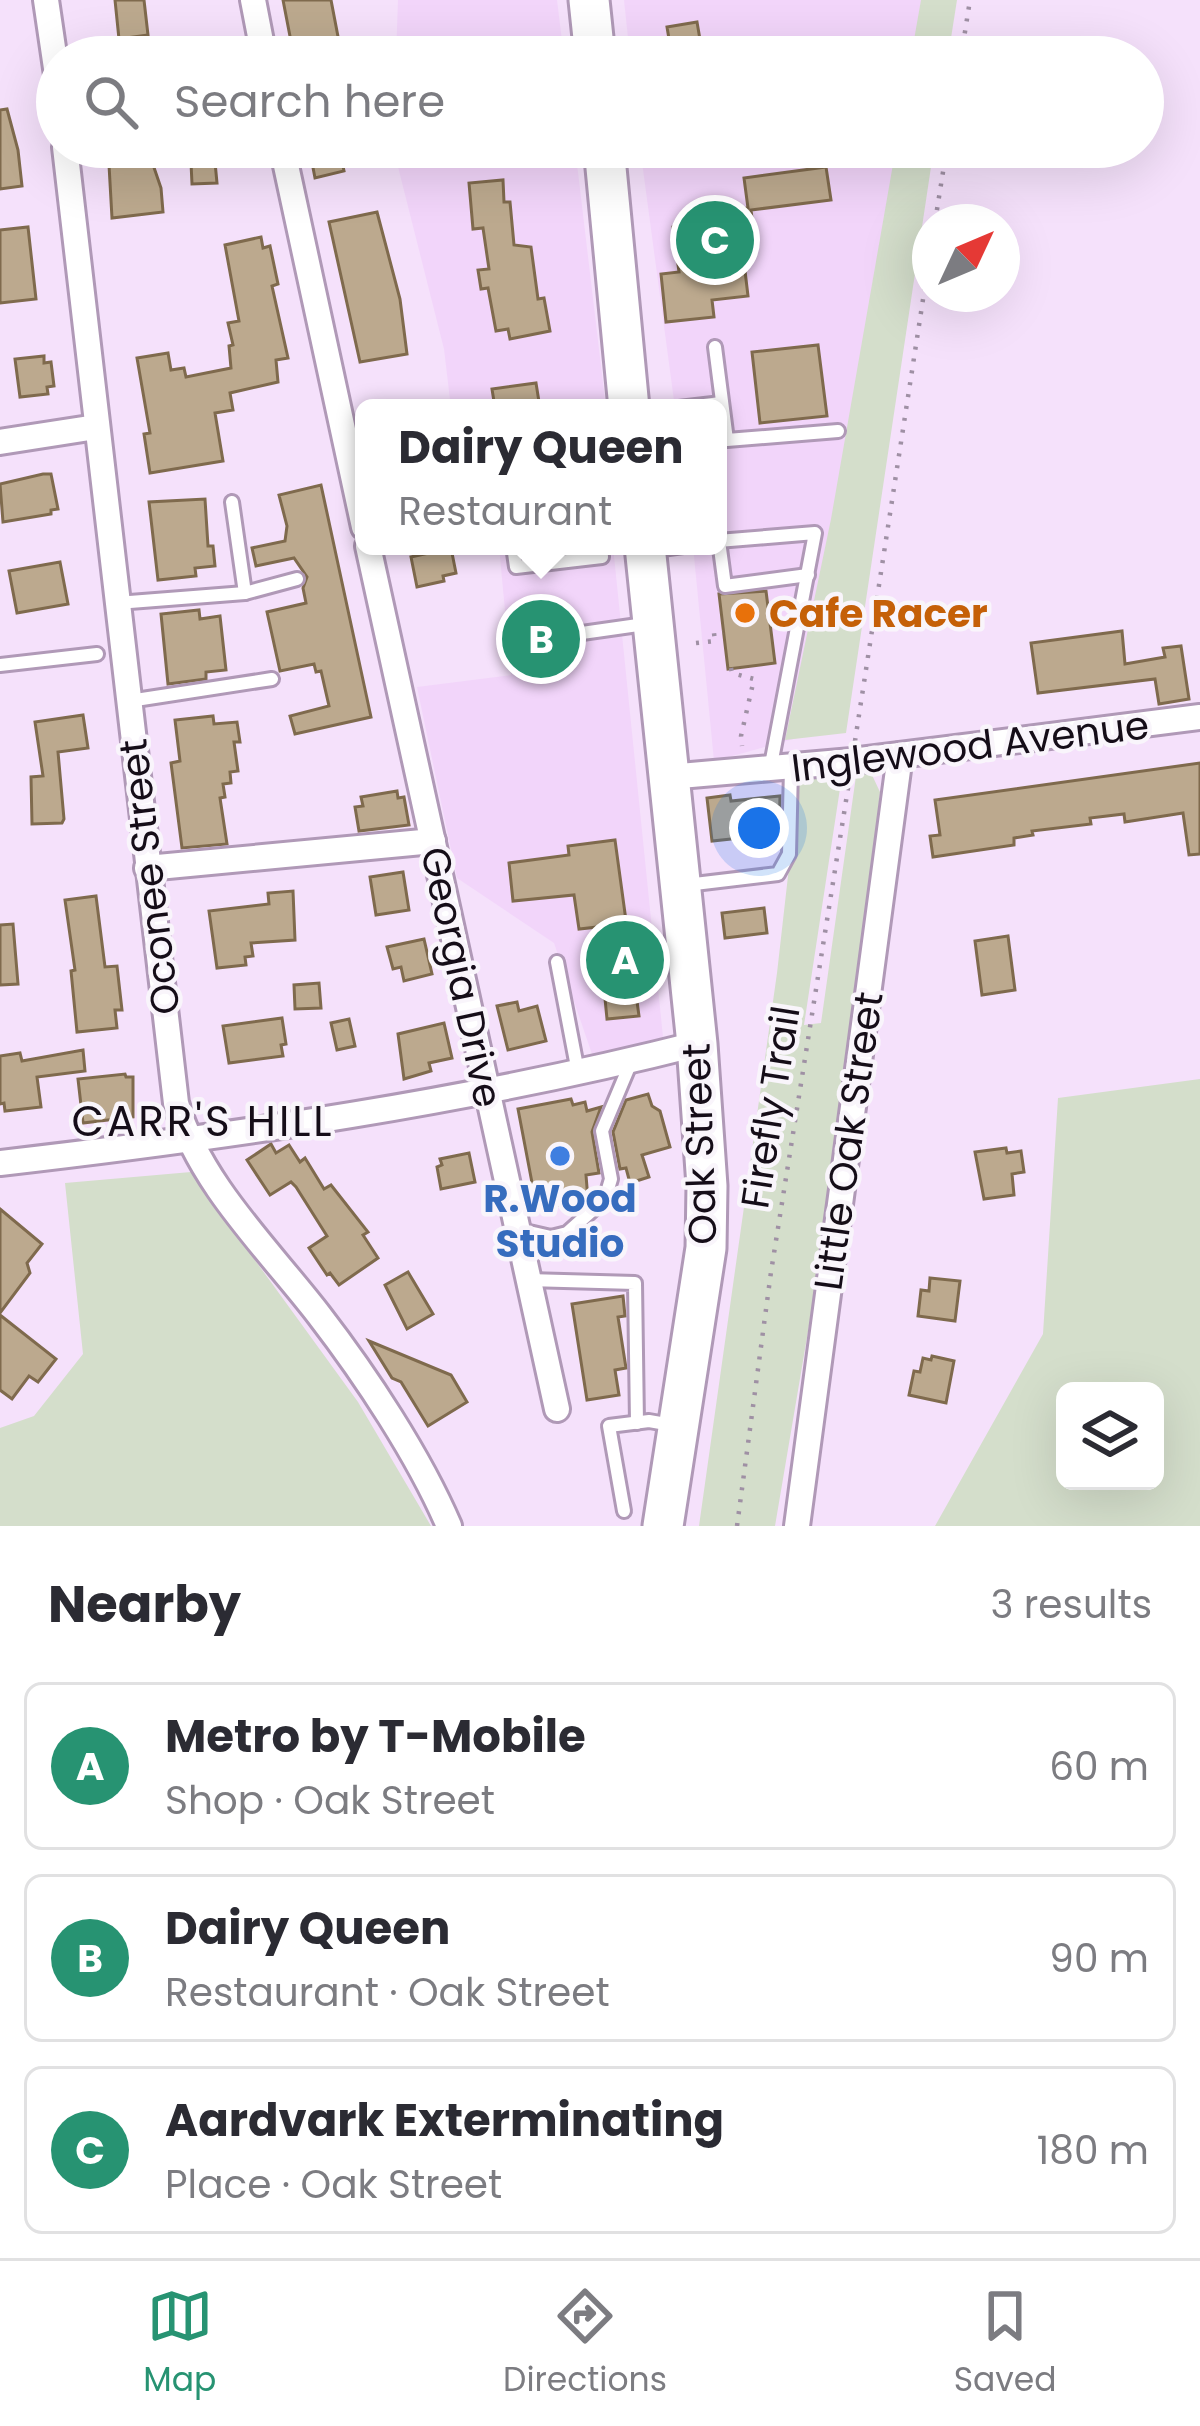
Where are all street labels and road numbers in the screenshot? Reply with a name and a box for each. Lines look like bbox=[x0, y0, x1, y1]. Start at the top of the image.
street label: Inglewood Avenue bbox=[788, 697, 1152, 796]
street label: Oconee Street bbox=[105, 736, 194, 1018]
street label: Georgia Drive bbox=[407, 842, 516, 1112]
street label: Little Oak Street bbox=[800, 988, 897, 1294]
street label: Firefly Trail bbox=[727, 1002, 814, 1212]
street label: Oak Street bbox=[668, 1042, 731, 1246]

